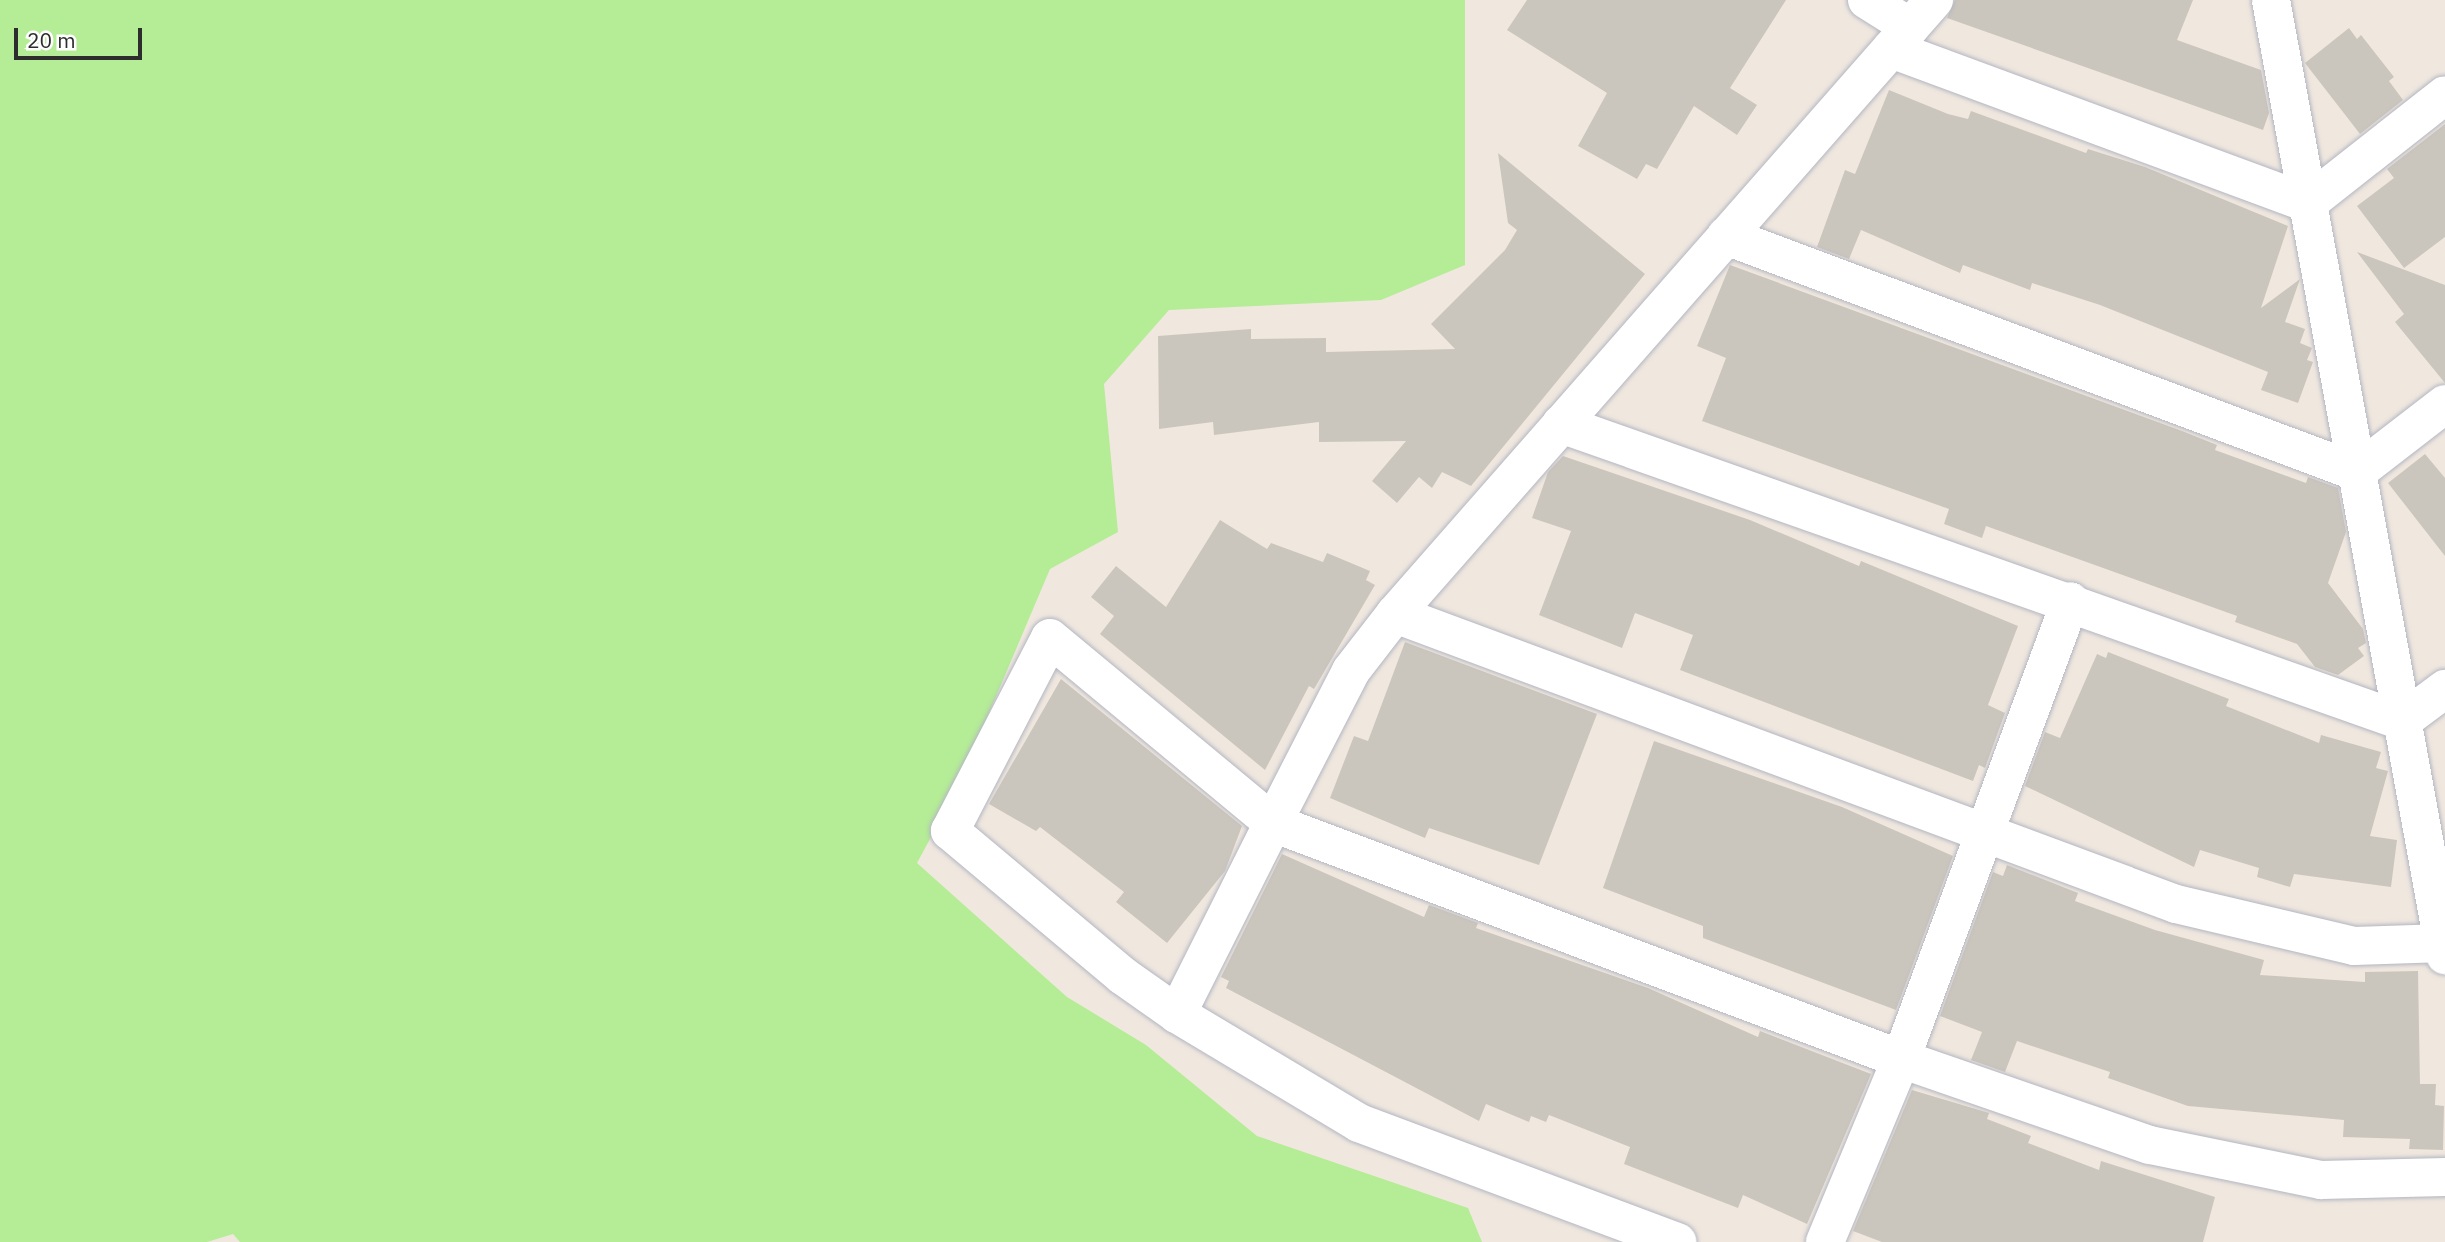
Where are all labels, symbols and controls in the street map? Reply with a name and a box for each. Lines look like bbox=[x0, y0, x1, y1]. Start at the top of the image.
scale bar bbox=[18, 14, 145, 58]
text: 20 m bbox=[27, 26, 76, 54]

